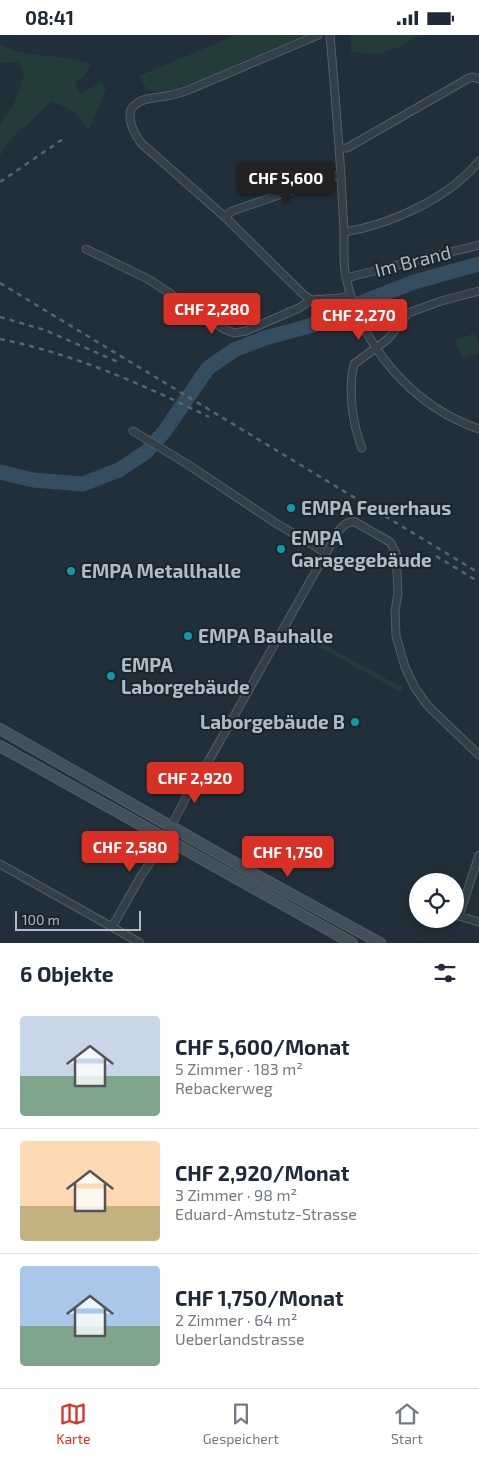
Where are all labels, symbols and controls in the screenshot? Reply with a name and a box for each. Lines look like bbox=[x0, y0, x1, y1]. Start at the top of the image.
text: 08:41 bbox=[25, 6, 74, 29]
pin: CHF 5,600 bbox=[229, 161, 343, 204]
text: CHF 5,600 bbox=[249, 168, 323, 187]
street label: Im Brand bbox=[372, 240, 453, 281]
pin: CHF 2,280 bbox=[155, 293, 269, 335]
text: CHF 2,280 bbox=[174, 299, 250, 318]
pin: CHF 2,270 bbox=[302, 299, 416, 341]
text: CHF 2,270 bbox=[322, 305, 396, 324]
place label: EMPA Feuerhaus bbox=[301, 496, 451, 519]
marker: EMPA Feuerhaus bbox=[285, 502, 297, 514]
place label: EMPA Garagegebäude bbox=[291, 526, 432, 571]
marker: EMPA Garagegebäude bbox=[275, 543, 287, 555]
place label: EMPA Metallhalle bbox=[81, 559, 241, 582]
marker: EMPA Metallhalle bbox=[65, 565, 77, 577]
place label: EMPA Bauhalle bbox=[198, 624, 334, 647]
marker: EMPA Bauhalle bbox=[182, 630, 194, 642]
place label: EMPA Laborgebäude bbox=[121, 653, 250, 698]
marker: EMPA Laborgebäude bbox=[105, 670, 117, 682]
place label: Laborgebäude B bbox=[200, 710, 345, 733]
marker: Laborgebäude B bbox=[349, 716, 361, 728]
pin: CHF 2,920 bbox=[138, 761, 252, 804]
text: CHF 2,920 bbox=[158, 768, 232, 787]
pin: CHF 2,580 bbox=[73, 831, 187, 873]
pin: CHF 1,750 bbox=[231, 835, 345, 878]
text: CHF 2,580 bbox=[93, 837, 167, 856]
text: CHF 1,750 bbox=[253, 842, 323, 861]
map controls bbox=[409, 873, 464, 928]
button: locate bbox=[409, 873, 464, 928]
scale bar bbox=[15, 908, 141, 931]
text: 100 m bbox=[22, 911, 60, 928]
icon: filters bbox=[431, 959, 459, 987]
text: 6 Objekte bbox=[20, 961, 114, 986]
text: CHF 5,600/Monat bbox=[175, 1034, 350, 1059]
icon: home bbox=[60, 1036, 120, 1096]
text: 5 Zimmer · 183 m² bbox=[175, 1059, 303, 1078]
text: Rebackerweg bbox=[175, 1078, 273, 1097]
text: CHF 2,920/Monat bbox=[175, 1160, 349, 1185]
icon: home bbox=[60, 1161, 120, 1221]
text: 3 Zimmer · 98 m² bbox=[175, 1185, 297, 1204]
text: Eduard-Amstutz-Strasse bbox=[175, 1204, 357, 1223]
text: CHF 1,750/Monat bbox=[175, 1285, 344, 1310]
icon: home bbox=[60, 1286, 120, 1346]
text: 2 Zimmer · 64 m² bbox=[175, 1310, 297, 1329]
text: Ueberlandstrasse bbox=[175, 1329, 305, 1348]
tab: Karte bbox=[56, 1400, 91, 1447]
tab: Gespeichert bbox=[203, 1400, 279, 1447]
tab: Start bbox=[391, 1400, 423, 1447]

